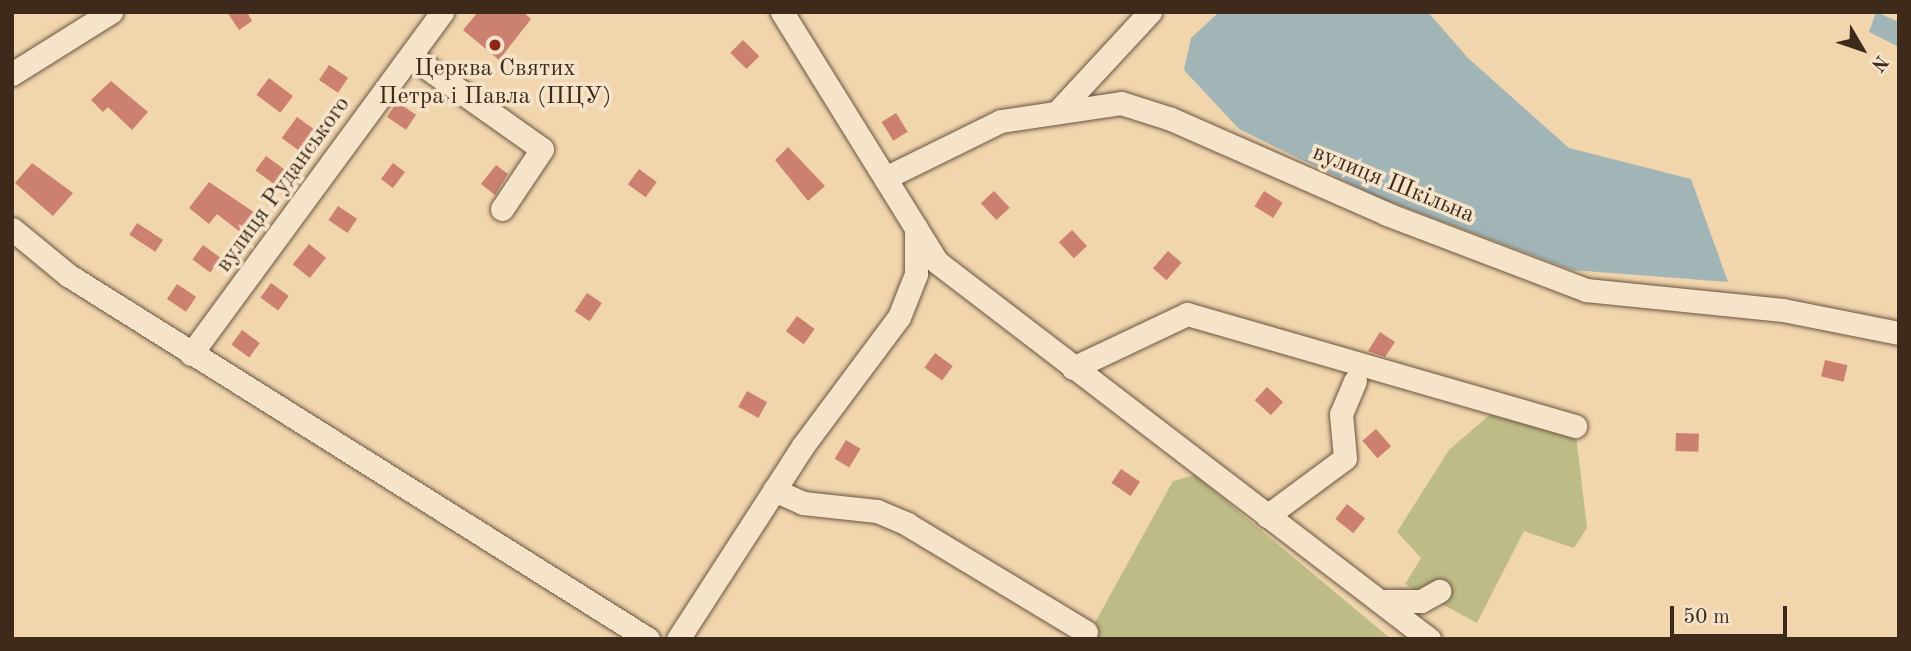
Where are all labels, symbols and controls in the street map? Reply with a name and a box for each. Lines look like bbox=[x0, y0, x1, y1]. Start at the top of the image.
north arrow bbox=[1827, 14, 1897, 84]
marker: Церква Святих Петра і Павла (ПЦУ) bbox=[487, 37, 503, 53]
text: N bbox=[1867, 51, 1891, 74]
place label: Церква Святих Петра і Павла (ПЦУ) bbox=[379, 56, 611, 112]
street label: вулиця Руданського bbox=[210, 91, 358, 279]
street label: вулиця Шкільна bbox=[1308, 139, 1478, 231]
scale bar bbox=[1673, 592, 1790, 636]
text: 50 m bbox=[1683, 607, 1730, 628]

